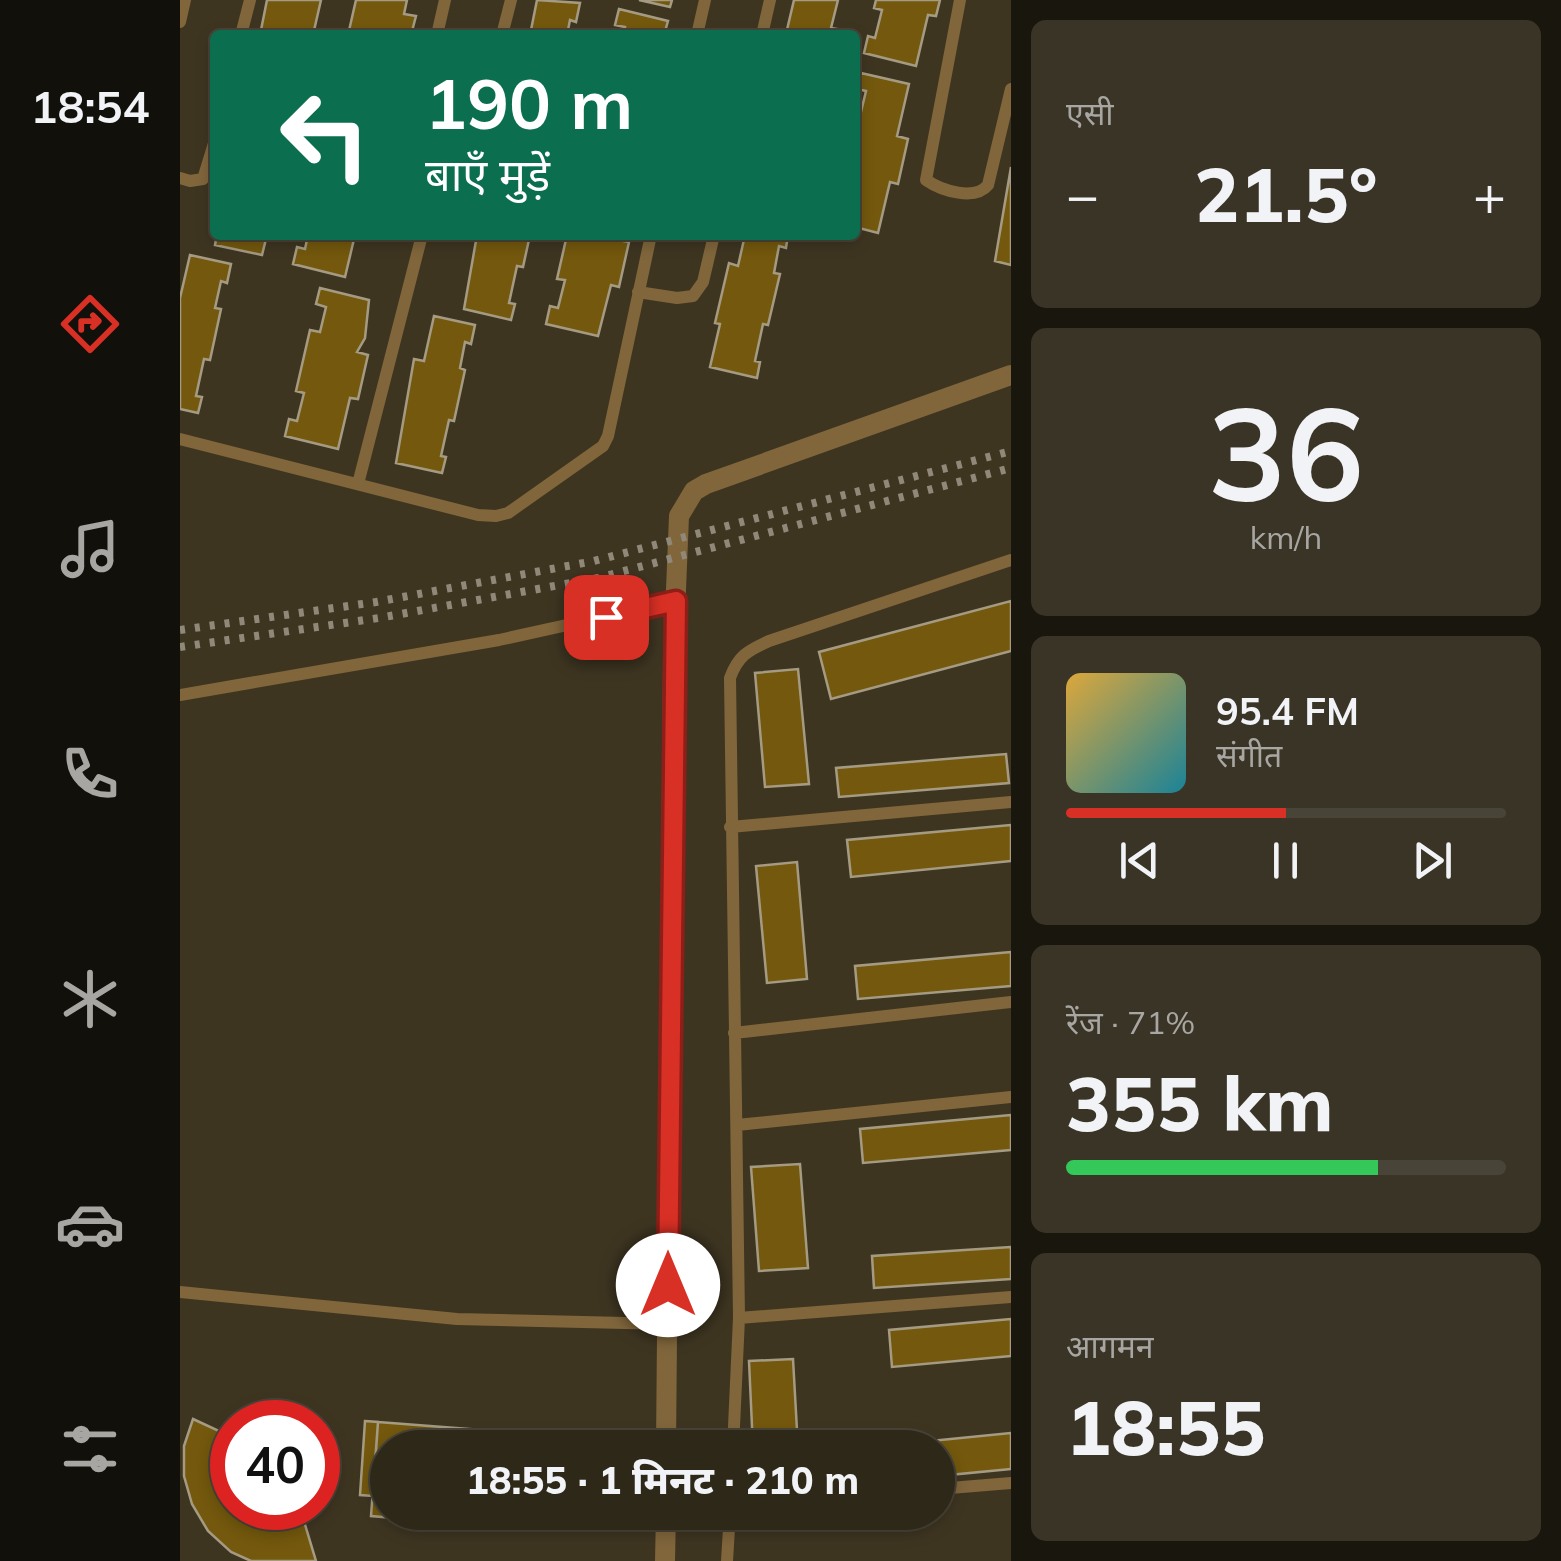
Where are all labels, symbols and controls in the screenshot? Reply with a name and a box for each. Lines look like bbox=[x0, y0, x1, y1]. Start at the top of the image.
text: 190 m bbox=[425, 59, 633, 147]
icon: left bbox=[260, 70, 390, 200]
text: 18:54 bbox=[30, 78, 150, 134]
text: एसी bbox=[1066, 93, 1114, 133]
text: बाएँ मुड़ें bbox=[425, 146, 550, 202]
text: 21.5° bbox=[1194, 147, 1378, 241]
text: − bbox=[1066, 160, 1099, 229]
text: + bbox=[1473, 160, 1506, 229]
icon: directions bbox=[55, 289, 125, 359]
text: 36 bbox=[1208, 370, 1364, 534]
icon: music bbox=[55, 514, 125, 584]
text: km/h bbox=[1250, 517, 1322, 557]
pin bbox=[564, 575, 649, 660]
icon: arrive bbox=[579, 590, 634, 645]
text: 95.4 FM bbox=[1216, 687, 1359, 735]
text: संगीत bbox=[1216, 735, 1282, 775]
icon: phone bbox=[55, 739, 125, 809]
icon: previous bbox=[1112, 833, 1167, 888]
icon: pause bbox=[1258, 833, 1313, 888]
icon: next bbox=[1405, 833, 1460, 888]
icon: climate bbox=[55, 964, 125, 1034]
text: रेंज · 71% bbox=[1066, 1002, 1195, 1042]
text: 355 km bbox=[1066, 1056, 1334, 1150]
icon: car bbox=[55, 1189, 125, 1259]
position arrow bbox=[616, 1233, 720, 1337]
text: आगमन bbox=[1066, 1326, 1154, 1366]
text: 18:55 bbox=[1066, 1380, 1266, 1474]
speed limit sign: 40 bbox=[210, 1400, 340, 1530]
icon: filters bbox=[55, 1414, 125, 1484]
text: 18:55 · 1 मिनट · 210 m bbox=[466, 1456, 859, 1504]

